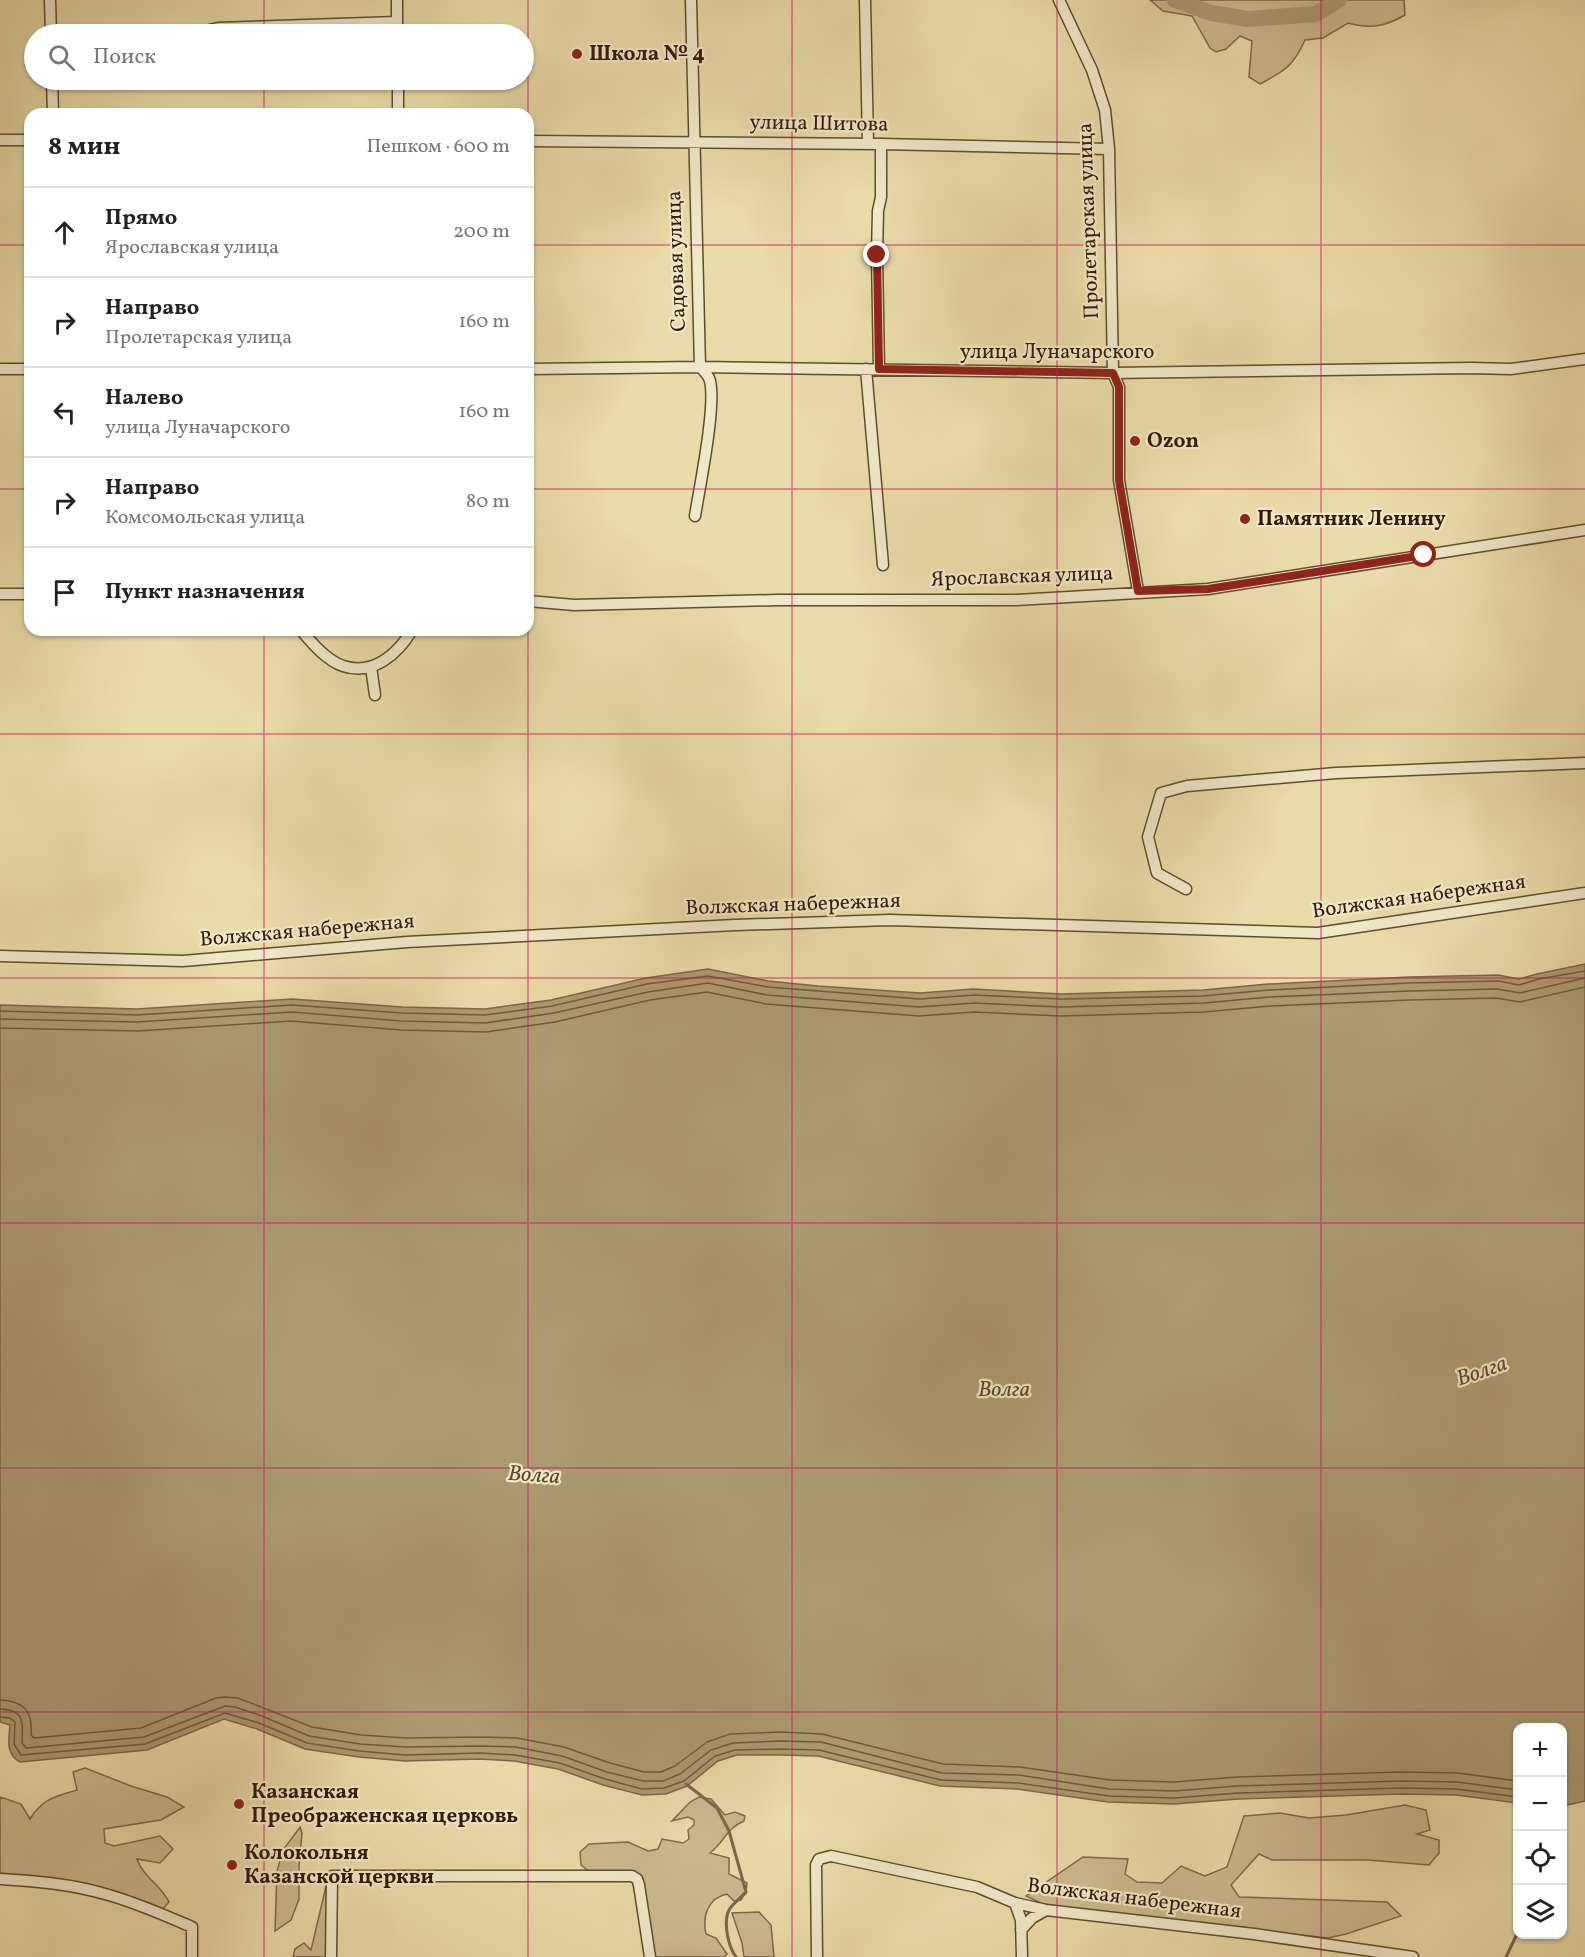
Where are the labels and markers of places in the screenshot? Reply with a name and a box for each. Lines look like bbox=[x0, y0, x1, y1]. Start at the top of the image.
place label: Школа № 4 bbox=[589, 40, 705, 69]
marker: Школа № 4 bbox=[570, 47, 584, 61]
place label: Ozon bbox=[1147, 427, 1199, 456]
marker: Ozon bbox=[1128, 434, 1142, 448]
place label: Памятник Ленину bbox=[1257, 505, 1446, 534]
marker: Памятник Ленину bbox=[1238, 512, 1252, 526]
place label: Казанская Преображенская церковь bbox=[251, 1778, 518, 1831]
marker: Казанская Преображенская церковь bbox=[232, 1797, 246, 1811]
place label: Колокольня Казанской церкви bbox=[244, 1839, 434, 1892]
marker: Колокольня Казанской церкви bbox=[225, 1858, 239, 1872]

